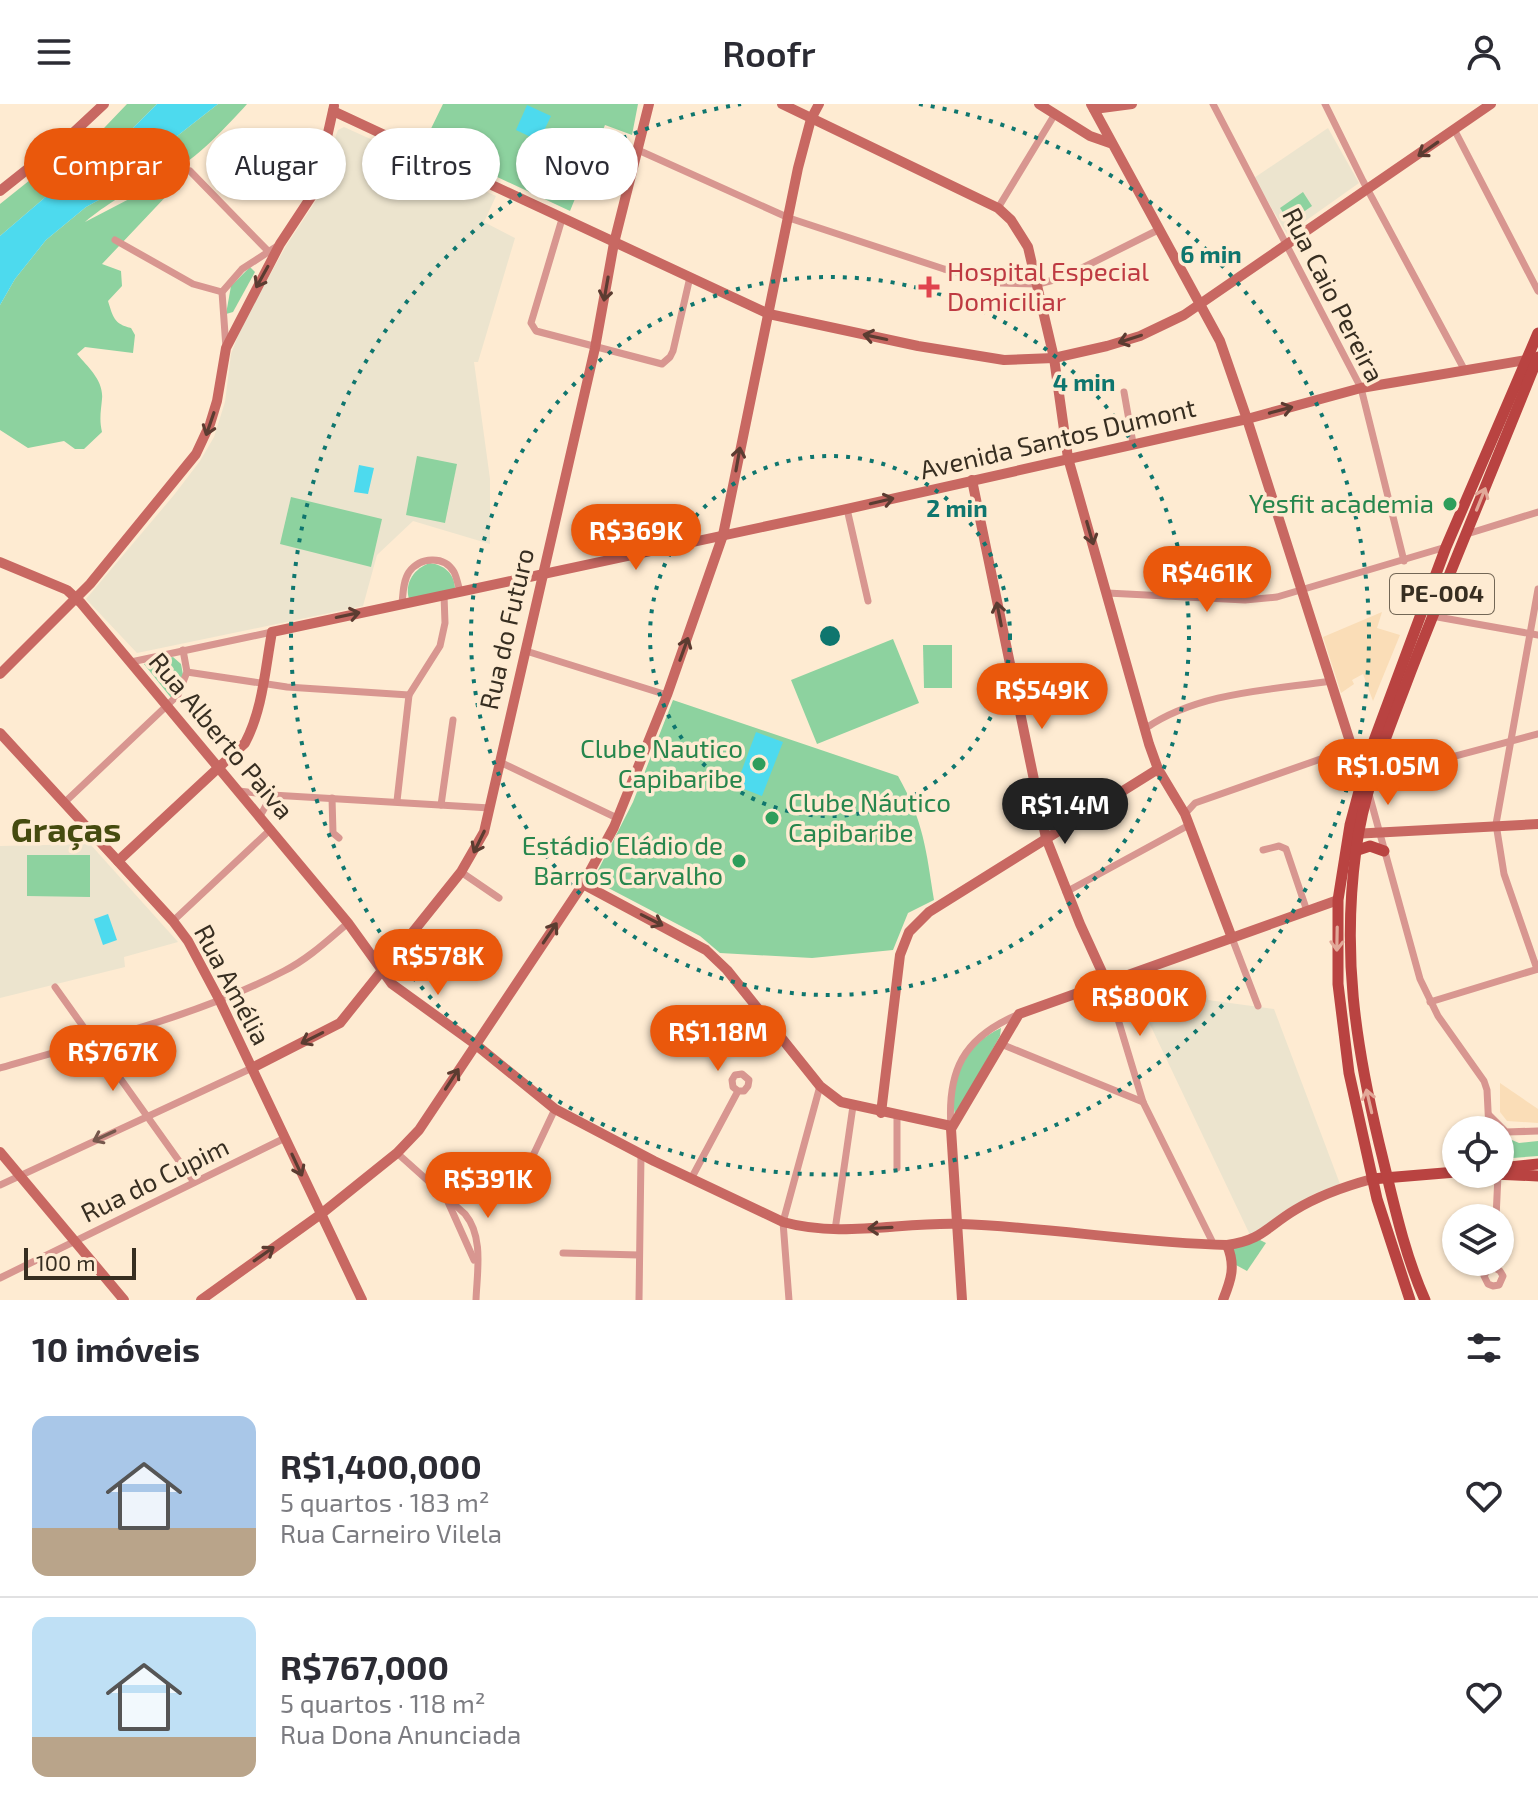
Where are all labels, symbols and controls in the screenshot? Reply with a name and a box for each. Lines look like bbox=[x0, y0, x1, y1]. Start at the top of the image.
icon: menu bbox=[32, 30, 76, 74]
icon: person bbox=[1462, 30, 1506, 74]
text: Roofr bbox=[722, 31, 816, 74]
chip: Comprar bbox=[24, 128, 190, 200]
chip: Alugar bbox=[206, 128, 346, 200]
chip: Filtros bbox=[362, 128, 500, 200]
chip: Novo bbox=[516, 128, 638, 200]
one-way arrow bbox=[1417, 141, 1439, 157]
street label: Rua Caio Pereira bbox=[1277, 202, 1392, 387]
text: 6 min bbox=[1180, 239, 1242, 268]
place label: Hospital Especial Domiciliar bbox=[947, 255, 1149, 316]
one-way arrow bbox=[254, 265, 270, 288]
one-way arrow bbox=[597, 276, 612, 301]
marker: Hospital Especial Domiciliar bbox=[918, 276, 940, 298]
one-way arrow bbox=[863, 329, 888, 344]
one-way arrow bbox=[1118, 332, 1144, 347]
text: 4 min bbox=[1053, 367, 1115, 396]
street label: Avenida Santos Dumont bbox=[917, 391, 1199, 484]
one-way arrow bbox=[1268, 401, 1293, 416]
one-way arrow bbox=[201, 411, 216, 436]
one-way arrow bbox=[732, 447, 747, 472]
place label: Yesfit academia bbox=[1249, 487, 1434, 518]
one-way arrow bbox=[1475, 487, 1490, 512]
one-way arrow bbox=[868, 493, 894, 508]
text: 2 min bbox=[926, 493, 988, 522]
marker: Yesfit academia bbox=[1441, 495, 1459, 513]
pin: R$369K bbox=[571, 504, 701, 572]
text: R$369K bbox=[589, 514, 683, 545]
one-way arrow bbox=[1083, 520, 1098, 546]
street label: Rua do Futuro bbox=[472, 545, 539, 712]
pin: R$461K bbox=[1142, 546, 1272, 614]
text: R$461K bbox=[1161, 556, 1253, 587]
road number: PE-004 bbox=[1390, 574, 1494, 614]
one-way arrow bbox=[990, 602, 1005, 628]
one-way arrow bbox=[335, 607, 360, 622]
centre of rings bbox=[816, 622, 844, 650]
one-way arrow bbox=[678, 637, 692, 662]
street label: Rua Alberto Paiva bbox=[143, 645, 301, 825]
pin: R$549K bbox=[977, 663, 1107, 731]
text: R$549K bbox=[995, 673, 1089, 704]
place label: Clube Nautico Capibaribe bbox=[580, 732, 743, 793]
pin: R$1.05M bbox=[1314, 739, 1462, 807]
text: R$1.05M bbox=[1336, 749, 1440, 780]
marker: Clube Nautico Capibaribe bbox=[750, 755, 768, 773]
pin: R$1.4M bbox=[1000, 778, 1130, 846]
place label: Clube Náutico Capibaribe bbox=[788, 786, 951, 847]
text: R$1.4M bbox=[1020, 788, 1110, 819]
district label: Graças bbox=[11, 808, 121, 851]
marker: Clube Náutico Capibaribe bbox=[763, 809, 781, 827]
one-way arrow bbox=[470, 829, 486, 853]
place label: Estádio Eládio de Barros Carvalho bbox=[522, 829, 723, 890]
marker: Estádio Eládio de Barros Carvalho bbox=[730, 852, 748, 870]
one-way arrow bbox=[640, 913, 664, 929]
street label: Rua Amélia bbox=[189, 919, 278, 1050]
one-way arrow bbox=[542, 923, 558, 945]
one-way arrow bbox=[1330, 925, 1345, 952]
pin: R$578K bbox=[373, 929, 503, 997]
text: R$578K bbox=[392, 939, 484, 970]
pin: R$800K bbox=[1075, 970, 1205, 1038]
text: R$800K bbox=[1091, 980, 1189, 1011]
pin: R$1.18M bbox=[644, 1005, 792, 1073]
text: R$1.18M bbox=[668, 1015, 768, 1046]
pin: R$767K bbox=[48, 1025, 178, 1093]
one-way arrow bbox=[301, 1030, 325, 1046]
text: R$767K bbox=[67, 1035, 159, 1066]
one-way arrow bbox=[445, 1068, 461, 1091]
one-way arrow bbox=[1361, 1089, 1376, 1115]
map controls bbox=[1442, 1116, 1514, 1276]
button: locate bbox=[1442, 1116, 1514, 1188]
one-way arrow bbox=[93, 1129, 117, 1144]
street label: Rua do Cupim bbox=[75, 1130, 233, 1228]
pin: R$391K bbox=[423, 1152, 553, 1220]
one-way arrow bbox=[290, 1153, 305, 1177]
text: R$391K bbox=[443, 1162, 533, 1193]
button: layers bbox=[1442, 1204, 1514, 1276]
one-way arrow bbox=[867, 1221, 894, 1236]
scale bar bbox=[24, 1244, 136, 1280]
one-way arrow bbox=[253, 1246, 274, 1263]
text: 100 m bbox=[36, 1249, 95, 1275]
icon: filters bbox=[1462, 1326, 1506, 1370]
text: 10 imóveis bbox=[32, 1328, 200, 1369]
text: R$1,400,000 bbox=[280, 1445, 482, 1486]
icon: home bbox=[96, 1448, 192, 1544]
icon: heart bbox=[1462, 1474, 1506, 1518]
text: 5 quartos · 183 m² bbox=[280, 1486, 490, 1517]
text: Rua Carneiro Vilela bbox=[280, 1517, 502, 1548]
text: R$767,000 bbox=[280, 1646, 449, 1687]
icon: home bbox=[96, 1649, 192, 1745]
icon: heart bbox=[1462, 1675, 1506, 1719]
text: 5 quartos · 118 m² bbox=[280, 1687, 486, 1718]
text: Rua Dona Anunciada bbox=[280, 1718, 521, 1749]

